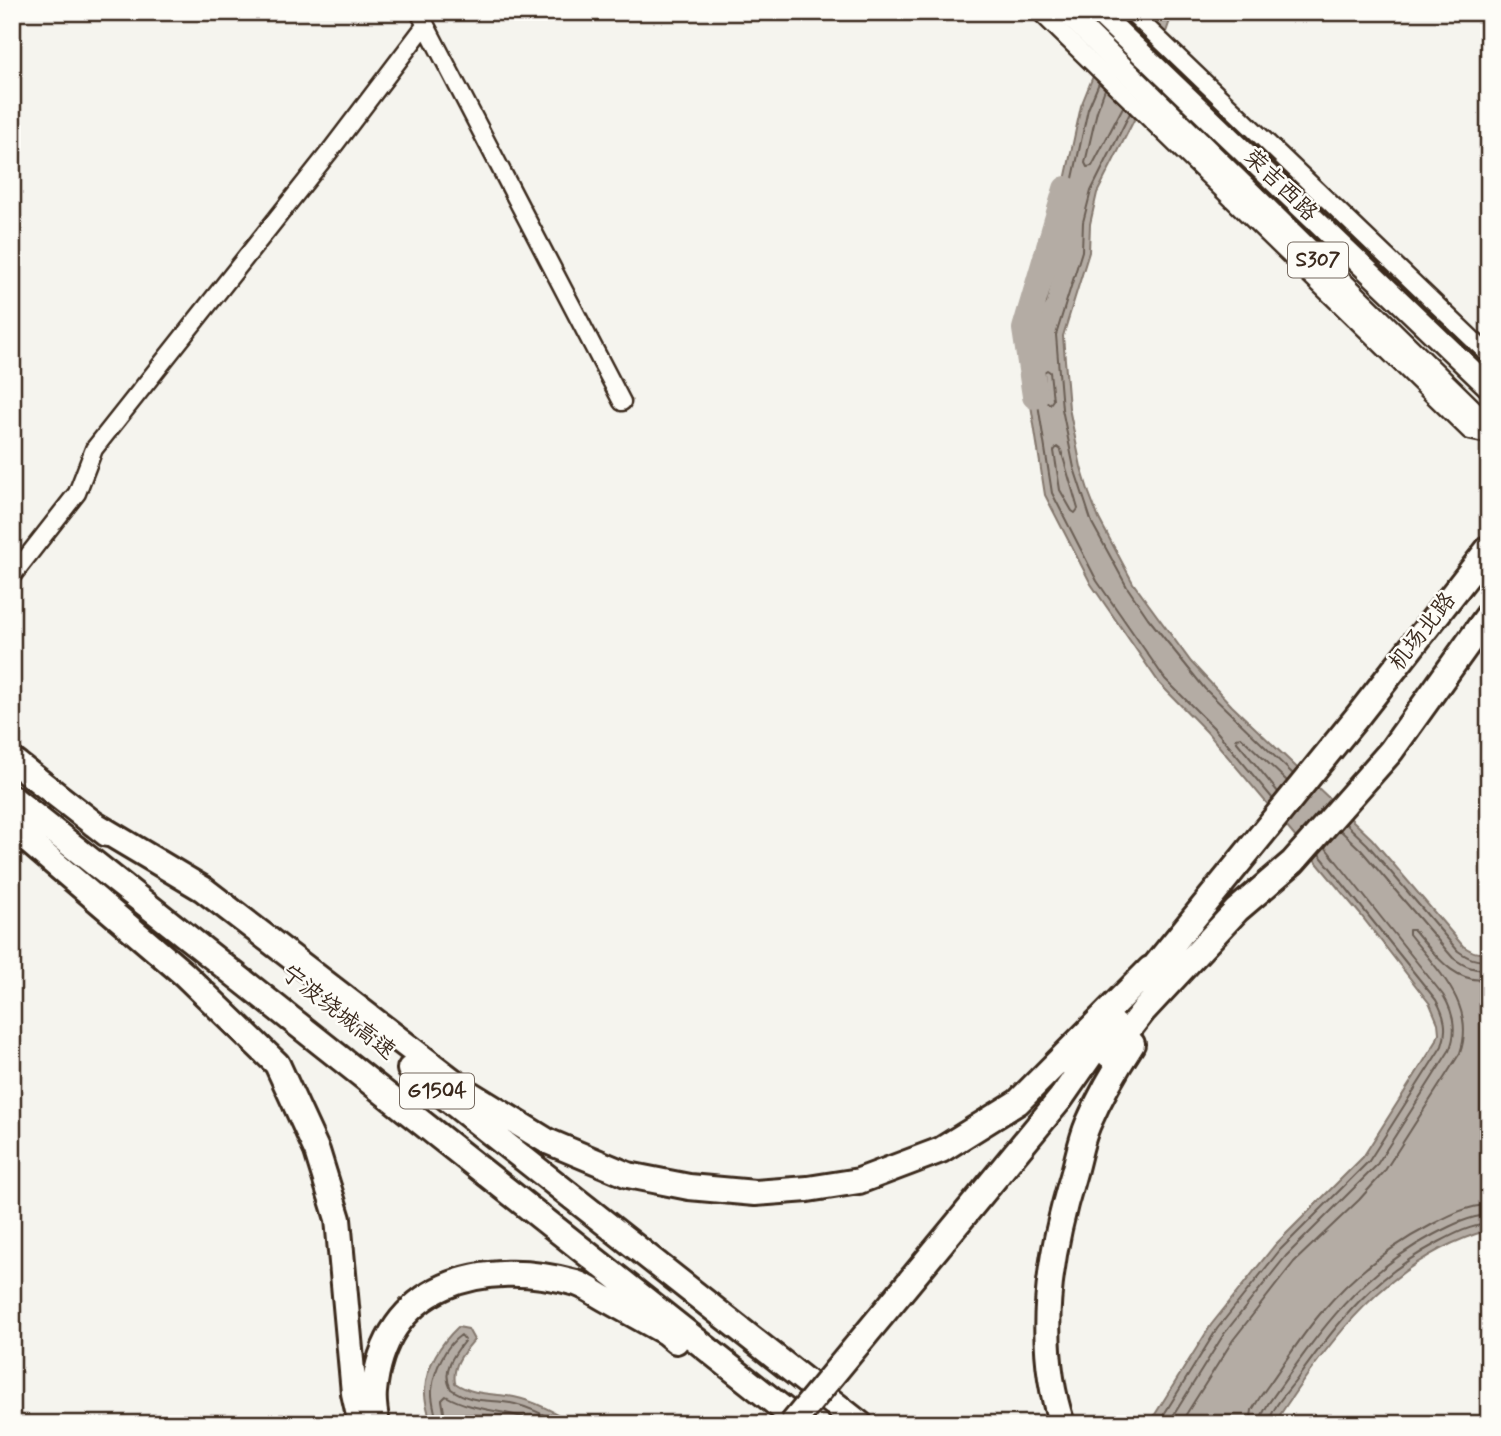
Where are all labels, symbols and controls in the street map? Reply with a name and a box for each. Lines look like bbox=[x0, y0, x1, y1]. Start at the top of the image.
street label: 荣吉西路 bbox=[1236, 143, 1324, 229]
road number: S307 bbox=[1288, 243, 1348, 278]
street label: 机场北路 bbox=[1383, 587, 1463, 677]
street label: 宁波绕城高速 bbox=[274, 959, 402, 1067]
road number: G1504 bbox=[400, 1074, 474, 1108]

